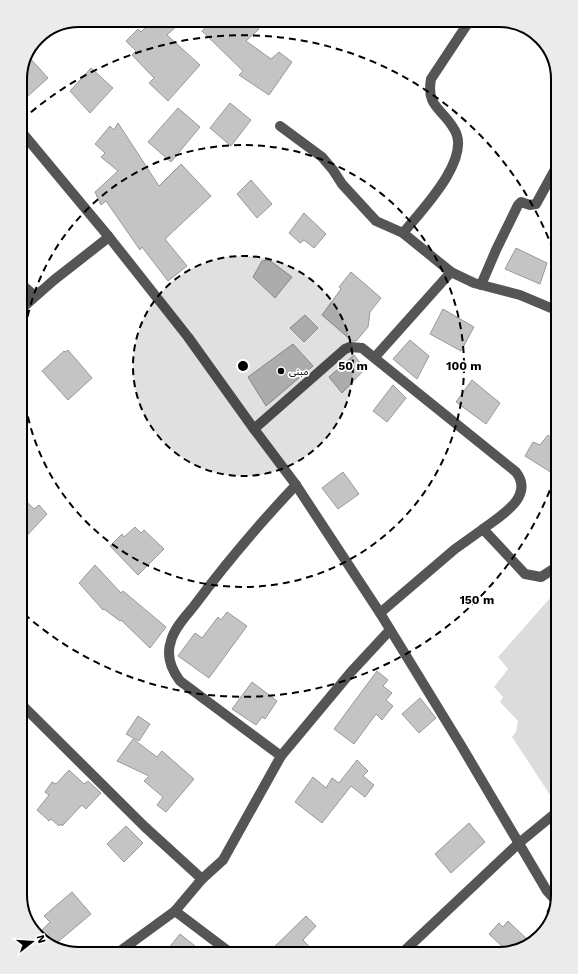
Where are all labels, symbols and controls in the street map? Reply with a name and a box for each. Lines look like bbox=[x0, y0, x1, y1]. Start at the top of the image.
centre of rings bbox=[236, 359, 250, 373]
text: 50 m bbox=[338, 359, 368, 373]
text: 100 m bbox=[446, 359, 482, 373]
marker: مبنى bbox=[276, 366, 286, 376]
place label: مبنى bbox=[289, 366, 308, 377]
text: 150 m bbox=[460, 593, 494, 607]
north arrow bbox=[12, 922, 52, 962]
text: N bbox=[34, 933, 48, 945]

